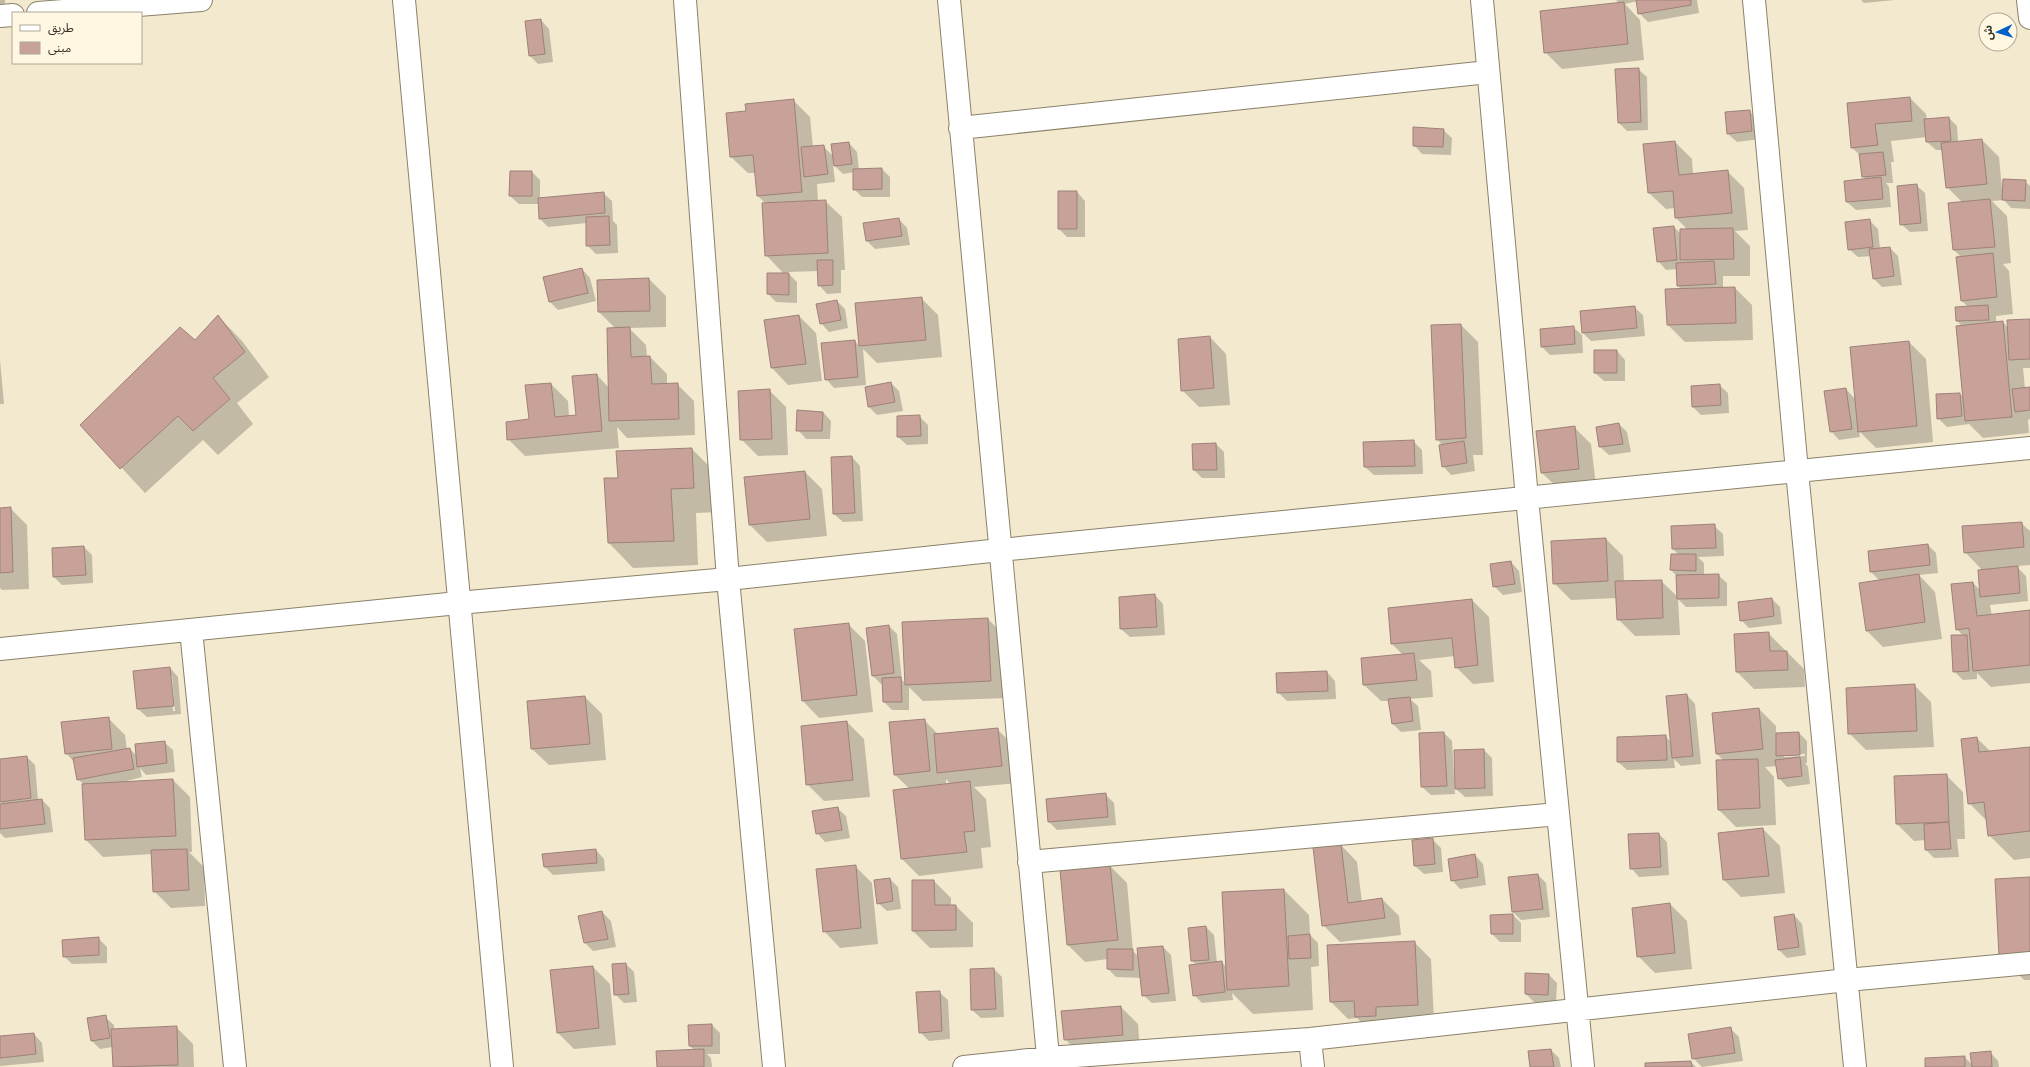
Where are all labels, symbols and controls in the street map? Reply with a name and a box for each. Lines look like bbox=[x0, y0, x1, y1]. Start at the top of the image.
legend bbox=[12, 12, 142, 64]
north arrow bbox=[1978, 12, 2018, 52]
text: طريق bbox=[48, 21, 74, 36]
text: ش bbox=[1982, 25, 1996, 41]
text: مبنى bbox=[48, 41, 71, 55]

